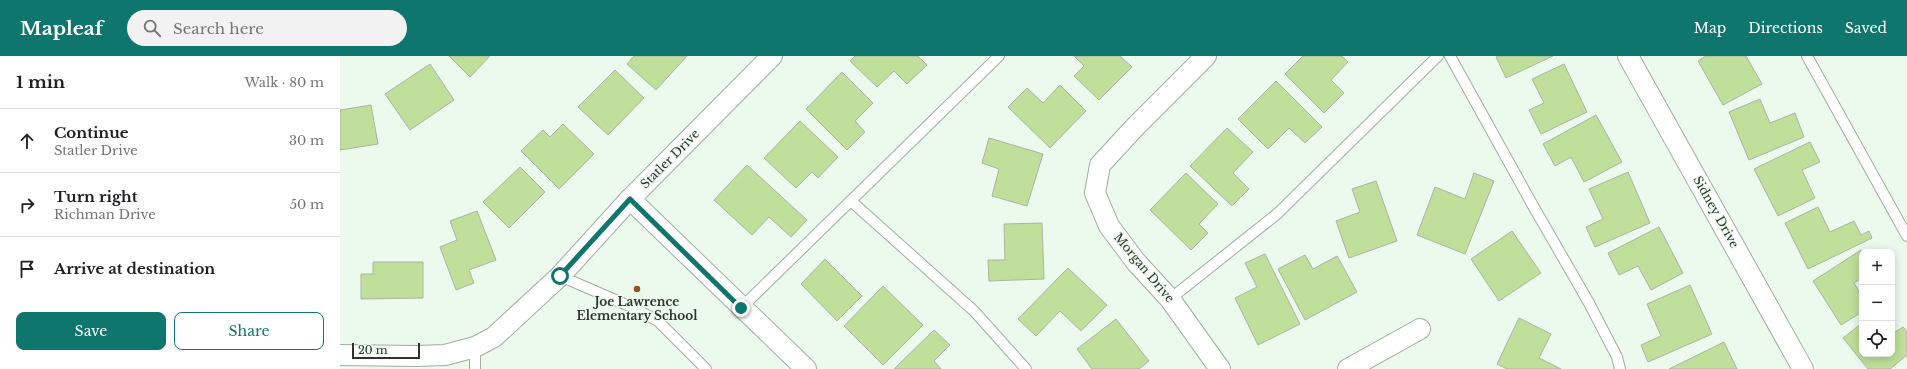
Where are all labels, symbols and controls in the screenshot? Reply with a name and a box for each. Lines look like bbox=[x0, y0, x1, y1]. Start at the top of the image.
search box bbox=[127, 10, 407, 46]
text: Mapleaf bbox=[20, 17, 103, 40]
icon: search bbox=[141, 17, 163, 39]
text: Search here bbox=[173, 19, 264, 38]
text: Map bbox=[1694, 19, 1726, 37]
text: Directions bbox=[1748, 19, 1823, 37]
text: Saved bbox=[1845, 19, 1887, 37]
text: 1 min bbox=[16, 72, 65, 93]
text: Walk · 80 m bbox=[245, 74, 324, 91]
text: Continue bbox=[54, 123, 129, 142]
street label: Statler Drive bbox=[637, 126, 702, 191]
icon: ahead bbox=[16, 130, 38, 152]
text: 30 m bbox=[289, 132, 324, 149]
text: Statler Drive bbox=[54, 142, 138, 159]
street label: Sidney Drive bbox=[1690, 173, 1742, 250]
text: Turn right bbox=[54, 187, 137, 206]
icon: right bbox=[16, 194, 38, 216]
text: 50 m bbox=[290, 196, 324, 213]
text: Richman Drive bbox=[54, 206, 156, 223]
street label: Morgan Drive bbox=[1111, 230, 1178, 306]
map controls bbox=[1859, 249, 1895, 357]
button: + bbox=[1859, 249, 1895, 285]
icon: arrive bbox=[16, 258, 38, 280]
text: Arrive at destination bbox=[54, 259, 215, 278]
route start bbox=[551, 267, 569, 285]
marker: Joe Lawrence Elementary School bbox=[632, 284, 642, 294]
button: − bbox=[1859, 285, 1895, 321]
place label: Joe Lawrence Elementary School bbox=[577, 294, 698, 323]
route end bbox=[732, 299, 750, 317]
button: Save bbox=[16, 312, 166, 350]
button: Share bbox=[174, 312, 324, 350]
button: locate bbox=[1859, 321, 1895, 357]
scale bar bbox=[352, 341, 420, 360]
text: 20 m bbox=[358, 343, 388, 357]

